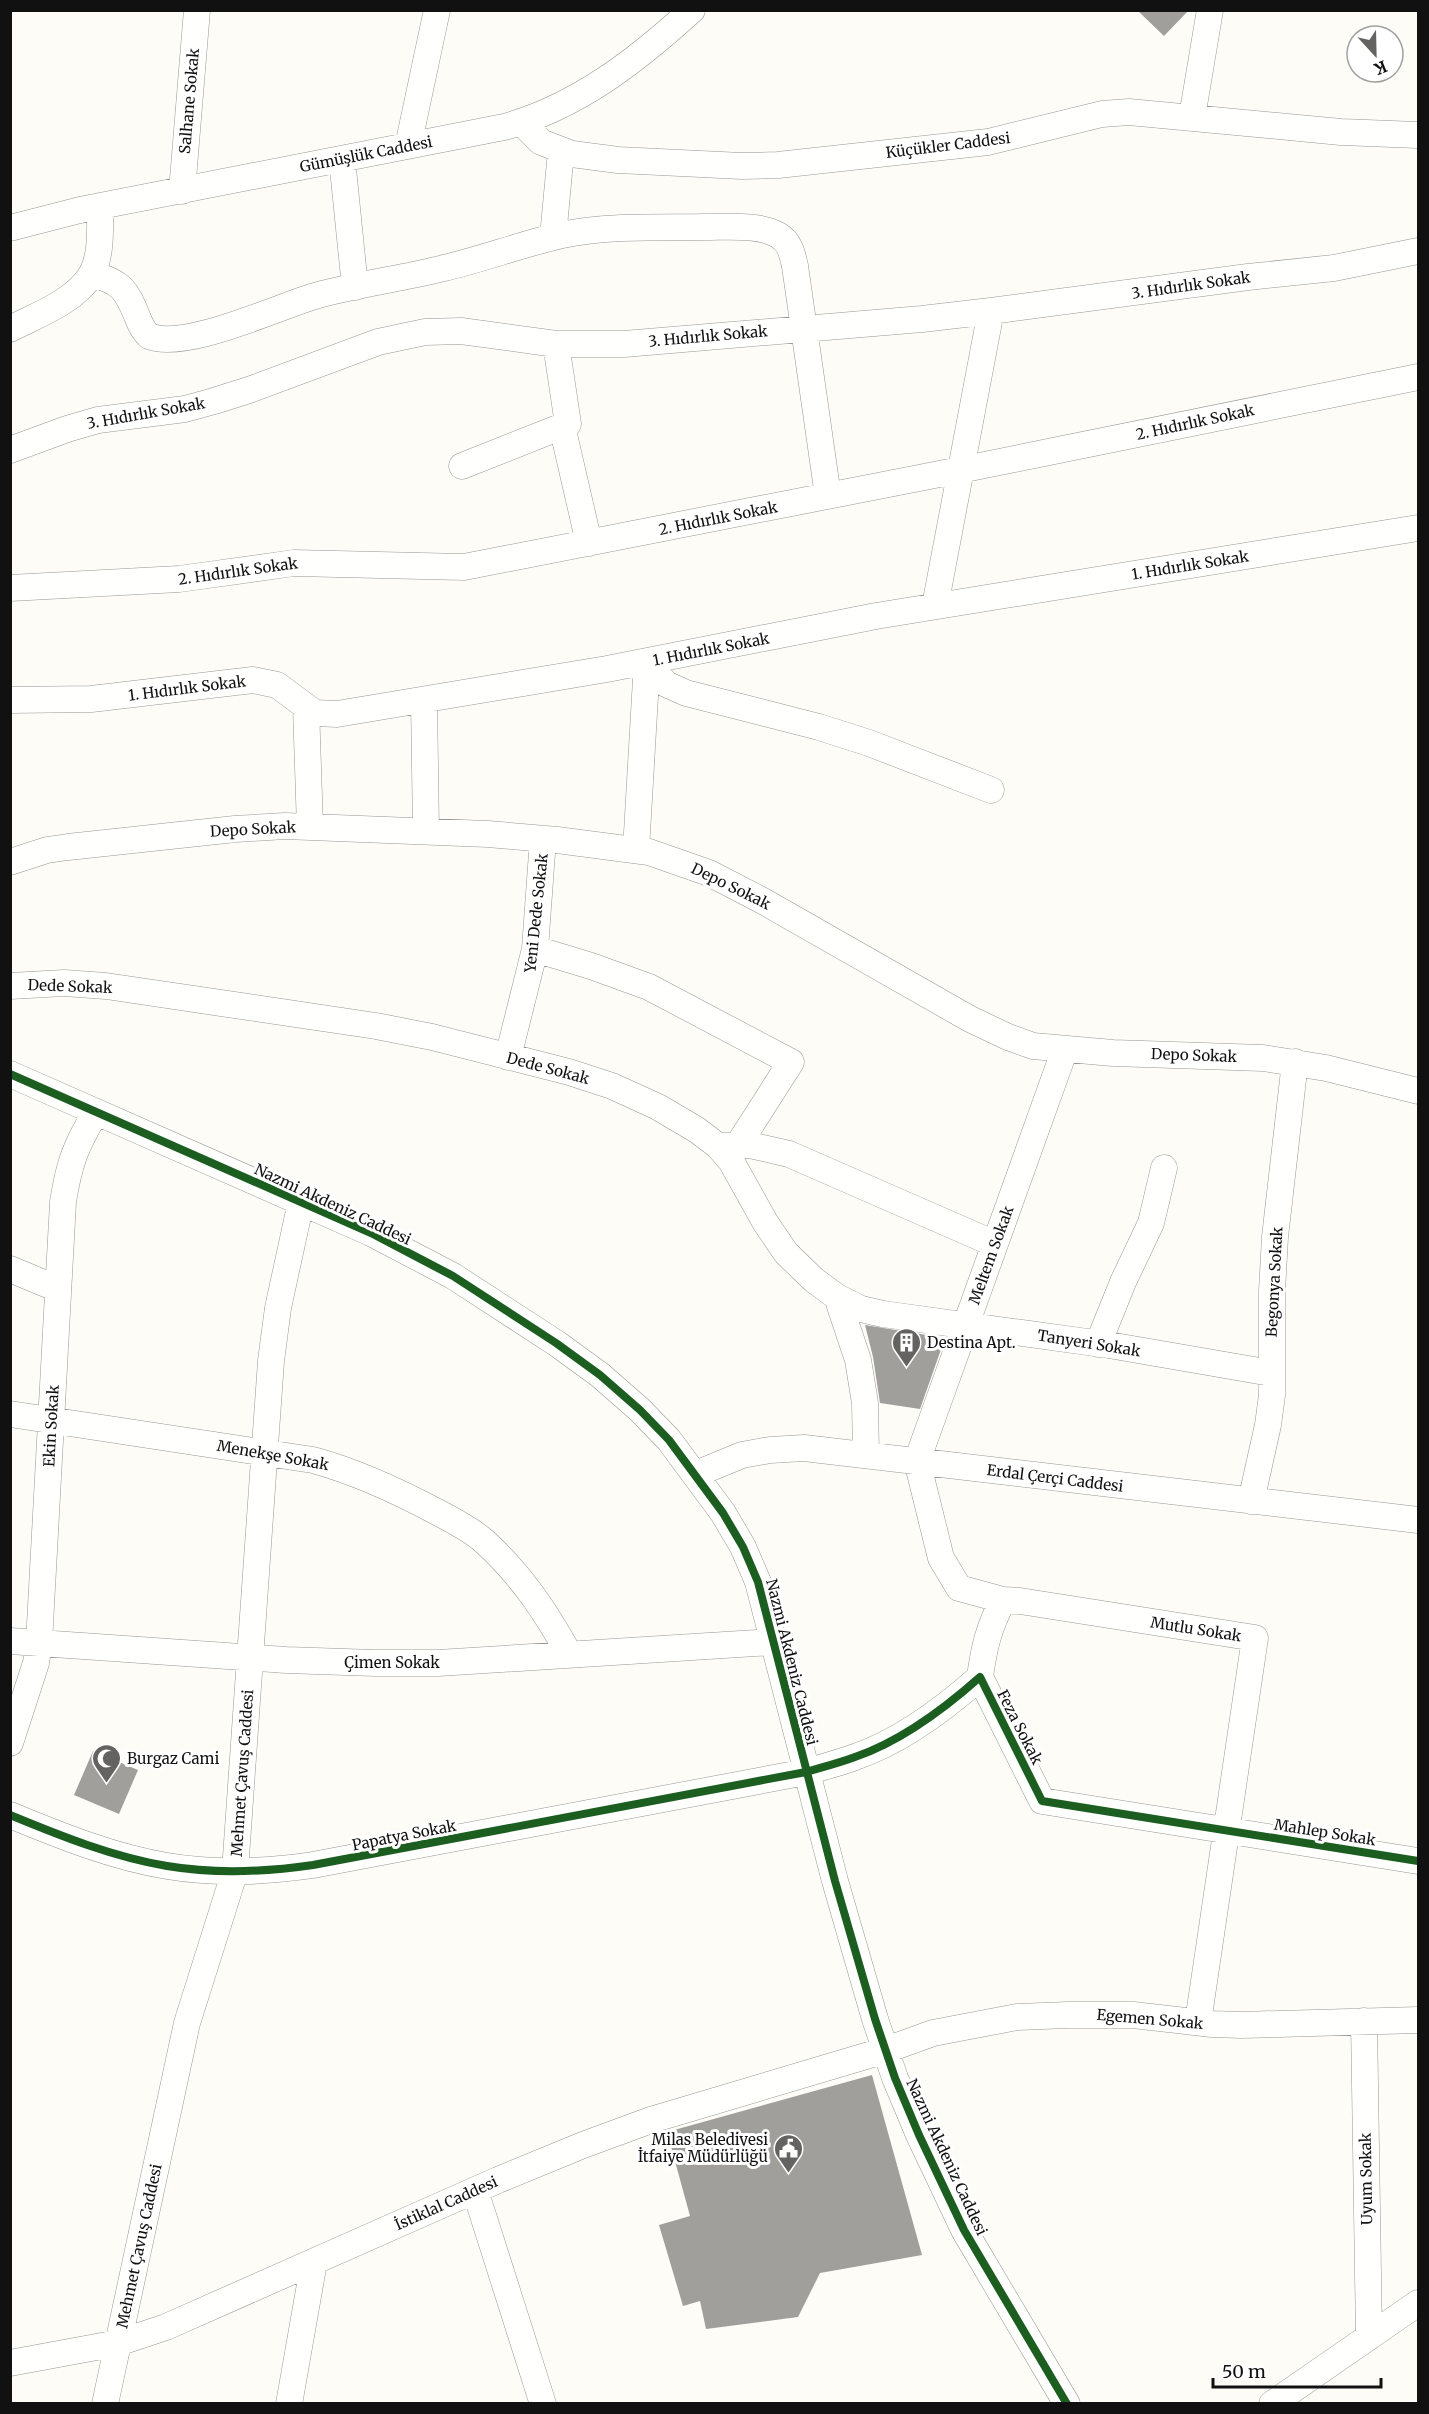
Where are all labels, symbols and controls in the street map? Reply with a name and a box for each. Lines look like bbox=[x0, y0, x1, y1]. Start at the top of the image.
north arrow bbox=[1345, 24, 1405, 84]
street label: Salhane Sokak bbox=[175, 47, 203, 155]
text: K bbox=[1371, 56, 1390, 79]
street label: Küçükler Caddesi bbox=[885, 128, 1011, 162]
street label: Gümüşlük Caddesi bbox=[298, 132, 434, 176]
street label: 3. Hıdırlık Sokak bbox=[1130, 267, 1252, 303]
street label: 3. Hıdırlık Sokak bbox=[648, 321, 769, 351]
street label: 3. Hıdırlık Sokak bbox=[85, 393, 207, 433]
street label: 2. Hıdırlık Sokak bbox=[1134, 400, 1256, 444]
street label: 2. Hıdırlık Sokak bbox=[657, 497, 779, 539]
street label: 1. Hıdırlık Sokak bbox=[1130, 546, 1250, 584]
street label: 2. Hıdırlık Sokak bbox=[177, 553, 299, 589]
street label: 1. Hıdırlık Sokak bbox=[651, 628, 771, 670]
street label: 1. Hıdırlık Sokak bbox=[127, 671, 247, 705]
street label: Depo Sokak bbox=[210, 817, 297, 841]
street label: Yeni Dede Sokak bbox=[520, 852, 552, 974]
street label: Depo Sokak bbox=[688, 859, 774, 914]
street label: Dede Sokak bbox=[27, 975, 113, 997]
street label: Depo Sokak bbox=[1151, 1044, 1238, 1066]
street label: Dede Sokak bbox=[505, 1048, 592, 1088]
street label: Nazmi Akdeniz Caddesi bbox=[252, 1159, 414, 1249]
street label: Meltem Sokak bbox=[964, 1203, 1018, 1307]
street label: Begonya Sokak bbox=[1262, 1226, 1286, 1338]
street label: Tanyeri Sokak bbox=[1036, 1325, 1142, 1361]
building icon: Destina Apt. bbox=[890, 1326, 922, 1368]
place label: Destina Apt. bbox=[927, 1333, 1016, 1352]
street label: Ekin Sokak bbox=[39, 1384, 63, 1468]
street label: Menekşe Sokak bbox=[216, 1436, 331, 1474]
street label: Erdal Çerçi Caddesi bbox=[986, 1460, 1124, 1496]
street label: Nazmi Akdeniz Caddesi bbox=[762, 1577, 822, 1747]
street label: Mutlu Sokak bbox=[1149, 1612, 1243, 1646]
street label: Çimen Sokak bbox=[344, 1653, 440, 1672]
street label: Feza Sokak bbox=[993, 1686, 1047, 1768]
street label: Mehmet Çavuş Caddesi bbox=[227, 1689, 257, 1857]
mosque icon: Burgaz Cami bbox=[90, 1742, 122, 1784]
place label: Burgaz Cami bbox=[127, 1749, 219, 1768]
street label: Mahlep Sokak bbox=[1273, 1815, 1378, 1849]
street label: Papatya Sokak bbox=[350, 1816, 458, 1854]
street label: Egemen Sokak bbox=[1096, 2005, 1205, 2033]
street label: Nazmi Akdeniz Caddesi bbox=[902, 2076, 992, 2238]
place label: Milas Belediyesi İtfaiye Müdürlüğü bbox=[638, 2130, 768, 2166]
public building icon: Milas Belediyesi İtfaiye Müdürlüğü bbox=[773, 2132, 805, 2174]
street label: Uyum Sokak bbox=[1356, 2132, 1376, 2225]
street label: Mehmet Çavuş Caddesi bbox=[112, 2162, 166, 2330]
street label: İstiklal Caddesi bbox=[392, 2172, 500, 2234]
scale bar bbox=[1213, 2351, 1381, 2389]
text: 50 m bbox=[1222, 2360, 1266, 2383]

